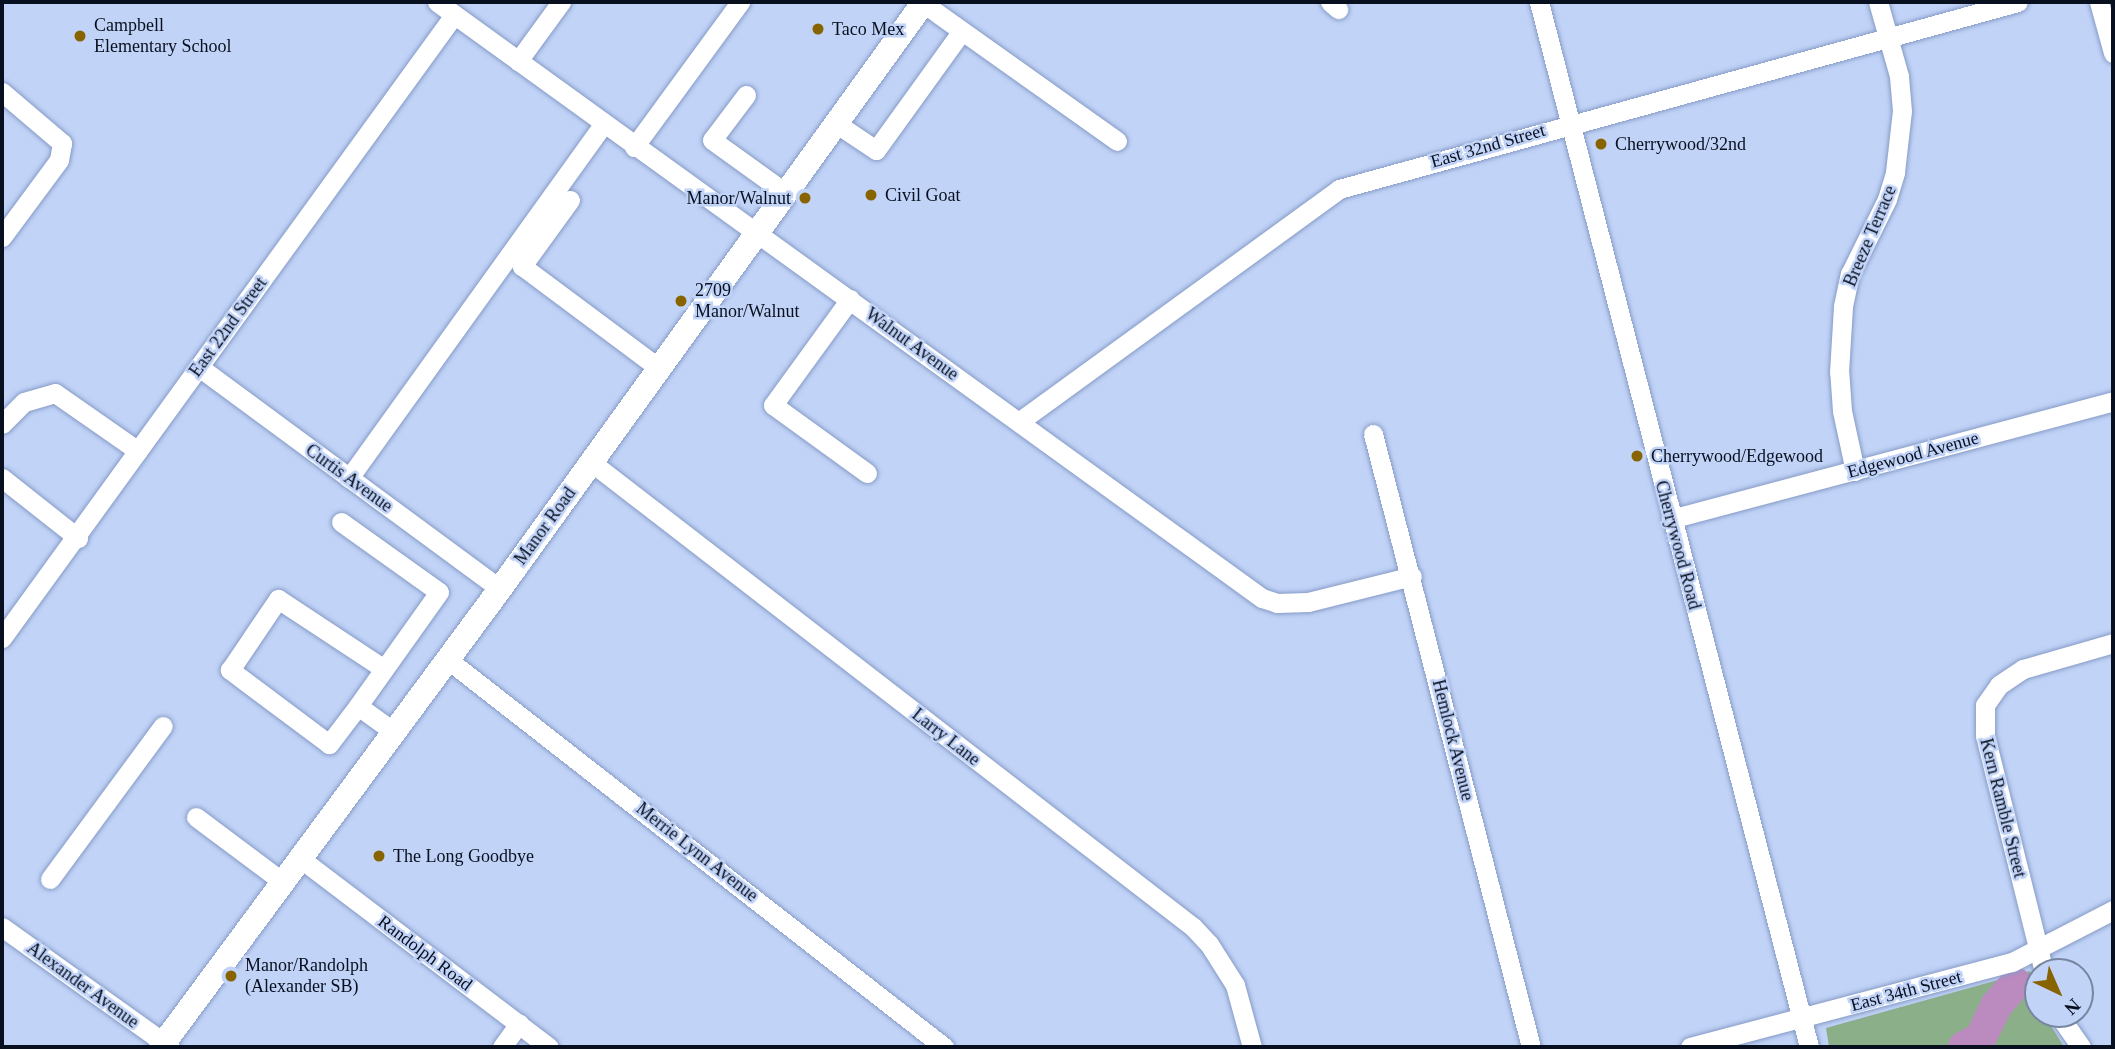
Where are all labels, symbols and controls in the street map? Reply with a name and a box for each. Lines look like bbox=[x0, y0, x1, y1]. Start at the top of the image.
place label: Campbell Elementary School bbox=[94, 15, 231, 58]
place label: Taco Mex bbox=[832, 18, 904, 40]
marker: Taco Mex bbox=[810, 21, 826, 37]
marker: Campbell Elementary School bbox=[72, 28, 88, 44]
street label: East 32nd Street bbox=[1428, 119, 1548, 173]
place label: Cherrywood/32nd bbox=[1615, 133, 1746, 155]
marker: Cherrywood/32nd bbox=[1593, 136, 1609, 152]
street label: Breeze Terrace bbox=[1839, 182, 1901, 290]
place label: Civil Goat bbox=[885, 184, 960, 206]
place label: Manor/Walnut bbox=[686, 187, 791, 209]
marker: Civil Goat bbox=[863, 187, 879, 203]
marker: Manor/Walnut bbox=[797, 190, 813, 206]
street label: East 22nd Street bbox=[185, 273, 271, 381]
place label: 2709 Manor/Walnut bbox=[695, 280, 800, 322]
marker: 2709 Manor/Walnut bbox=[673, 293, 689, 309]
street label: Walnut Avenue bbox=[861, 303, 963, 385]
street label: Edgewood Avenue bbox=[1844, 427, 1982, 483]
street label: Curtis Avenue bbox=[301, 439, 397, 517]
place label: Cherrywood/Edgewood bbox=[1651, 445, 1823, 467]
marker: Cherrywood/Edgewood bbox=[1629, 448, 1645, 464]
street label: Cherrywood Road bbox=[1650, 478, 1706, 612]
street label: Manor Road bbox=[510, 483, 580, 569]
street label: Hemlock Avenue bbox=[1427, 677, 1479, 803]
street label: Larry Lane bbox=[908, 704, 984, 770]
street label: Kern Ramble Street bbox=[1975, 736, 2031, 880]
street label: Merrie Lynn Avenue bbox=[631, 797, 763, 907]
place label: The Long Goodbye bbox=[393, 845, 534, 867]
marker: The Long Goodbye bbox=[371, 848, 387, 864]
street label: Randolph Road bbox=[374, 911, 476, 995]
street label: Alexander Avenue bbox=[22, 937, 144, 1033]
place label: Manor/Randolph (Alexander SB) bbox=[245, 955, 368, 998]
north arrow bbox=[2024, 958, 2094, 1028]
street label: East 34th Street bbox=[1848, 966, 1964, 1016]
marker: Manor/Randolph (Alexander SB) bbox=[223, 968, 239, 984]
text: N bbox=[2060, 995, 2085, 1019]

